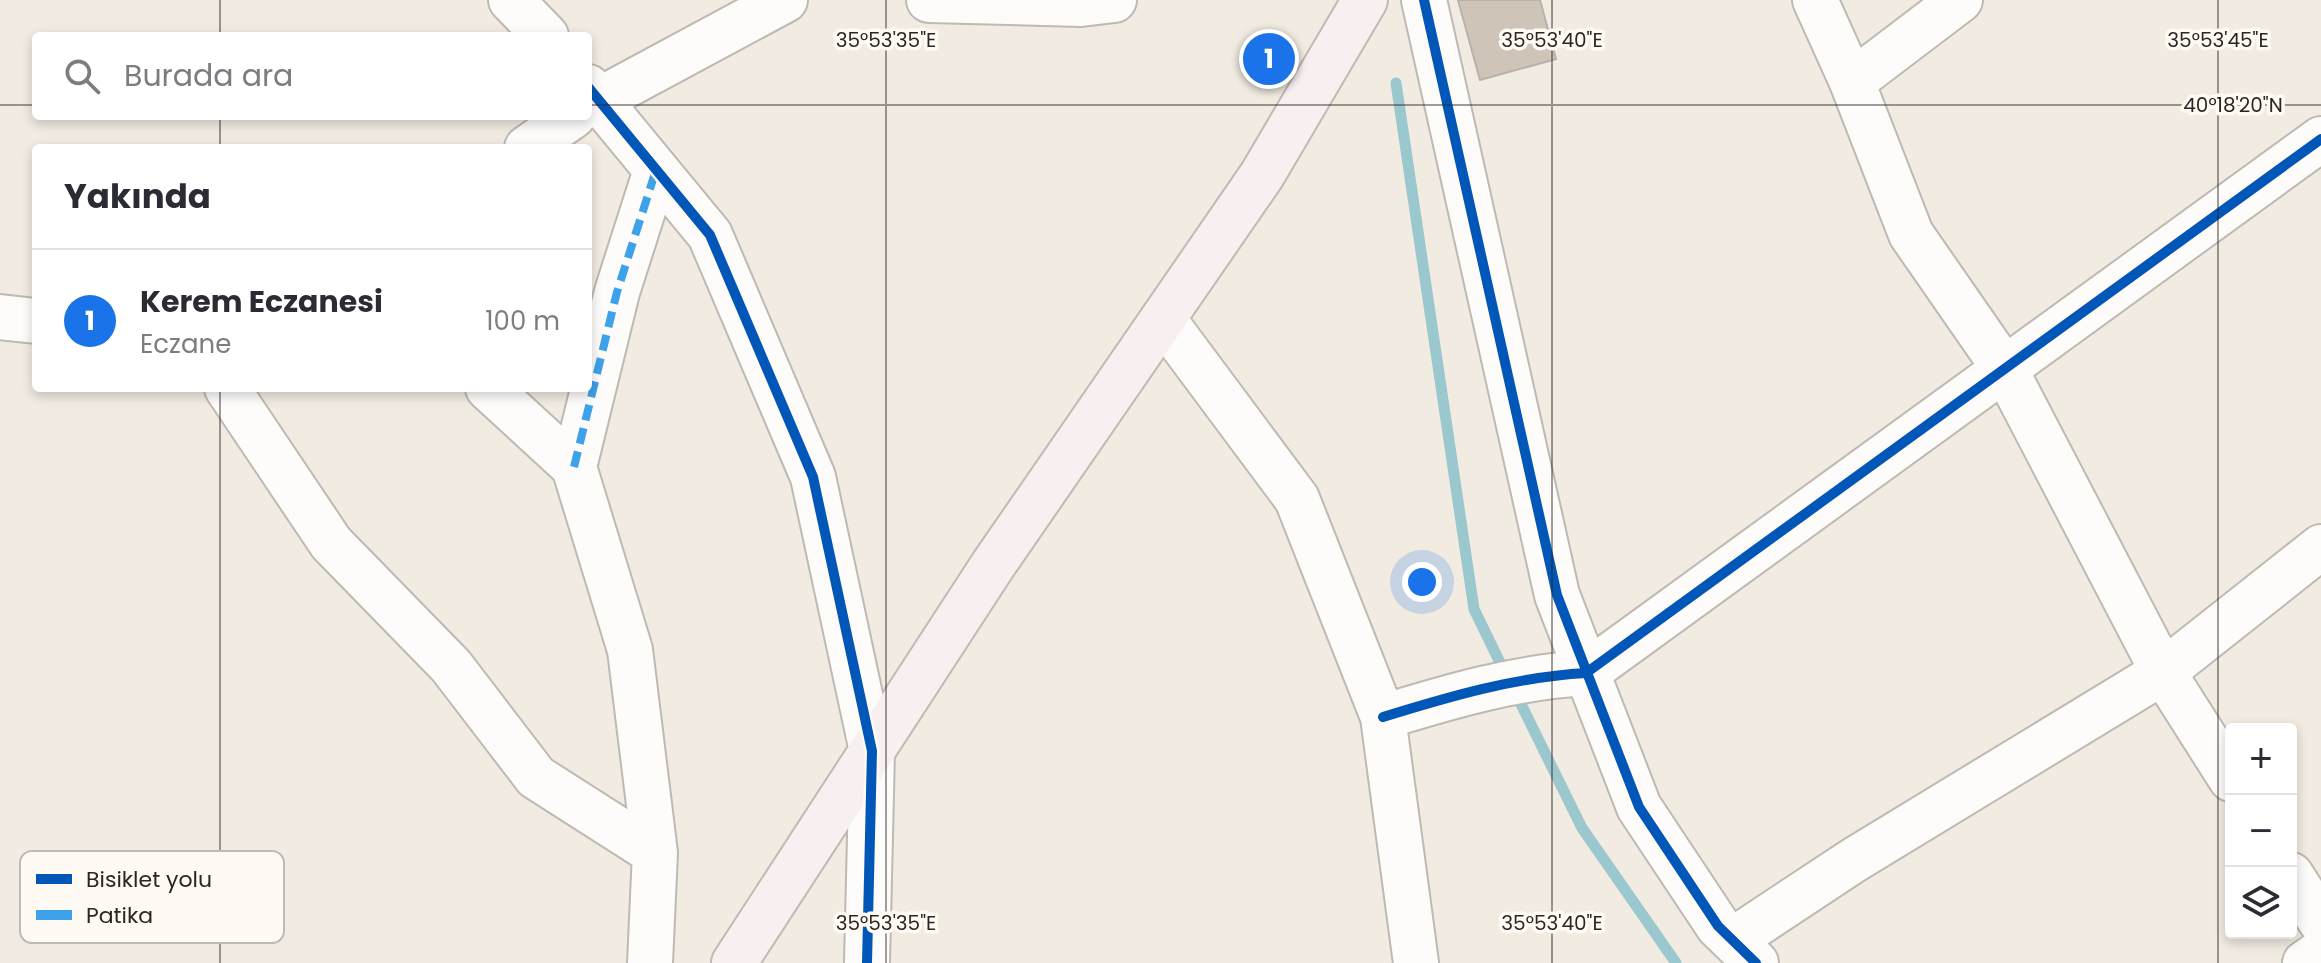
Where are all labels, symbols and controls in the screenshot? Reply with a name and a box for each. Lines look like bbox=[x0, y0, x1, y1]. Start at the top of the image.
text: 35°53'35"E bbox=[836, 26, 936, 54]
text: 35°53'40"E bbox=[1501, 26, 1603, 54]
text: 35°53'45"E bbox=[2167, 26, 2269, 54]
pin: 1 bbox=[1243, 29, 1295, 89]
search box bbox=[32, 32, 592, 120]
icon: search bbox=[60, 54, 104, 98]
text: Burada ara bbox=[124, 54, 293, 97]
text: 40°18'20"N bbox=[2183, 91, 2283, 119]
text: Yakında bbox=[64, 172, 211, 220]
text: Kerem Eczanesi bbox=[140, 280, 383, 323]
text: 1 bbox=[85, 303, 95, 339]
text: 100 m bbox=[485, 303, 560, 339]
text: Eczane bbox=[140, 326, 231, 362]
your location bbox=[1402, 562, 1442, 602]
map controls bbox=[2225, 723, 2297, 939]
button: + bbox=[2225, 723, 2297, 795]
button: − bbox=[2225, 795, 2297, 867]
legend bbox=[20, 851, 284, 943]
text: Bisiklet yolu bbox=[86, 864, 212, 895]
button: layers bbox=[2225, 867, 2297, 939]
text: Patika bbox=[86, 900, 153, 931]
text: 35°53'35"E bbox=[836, 909, 936, 937]
text: 35°53'40"E bbox=[1501, 909, 1603, 937]

